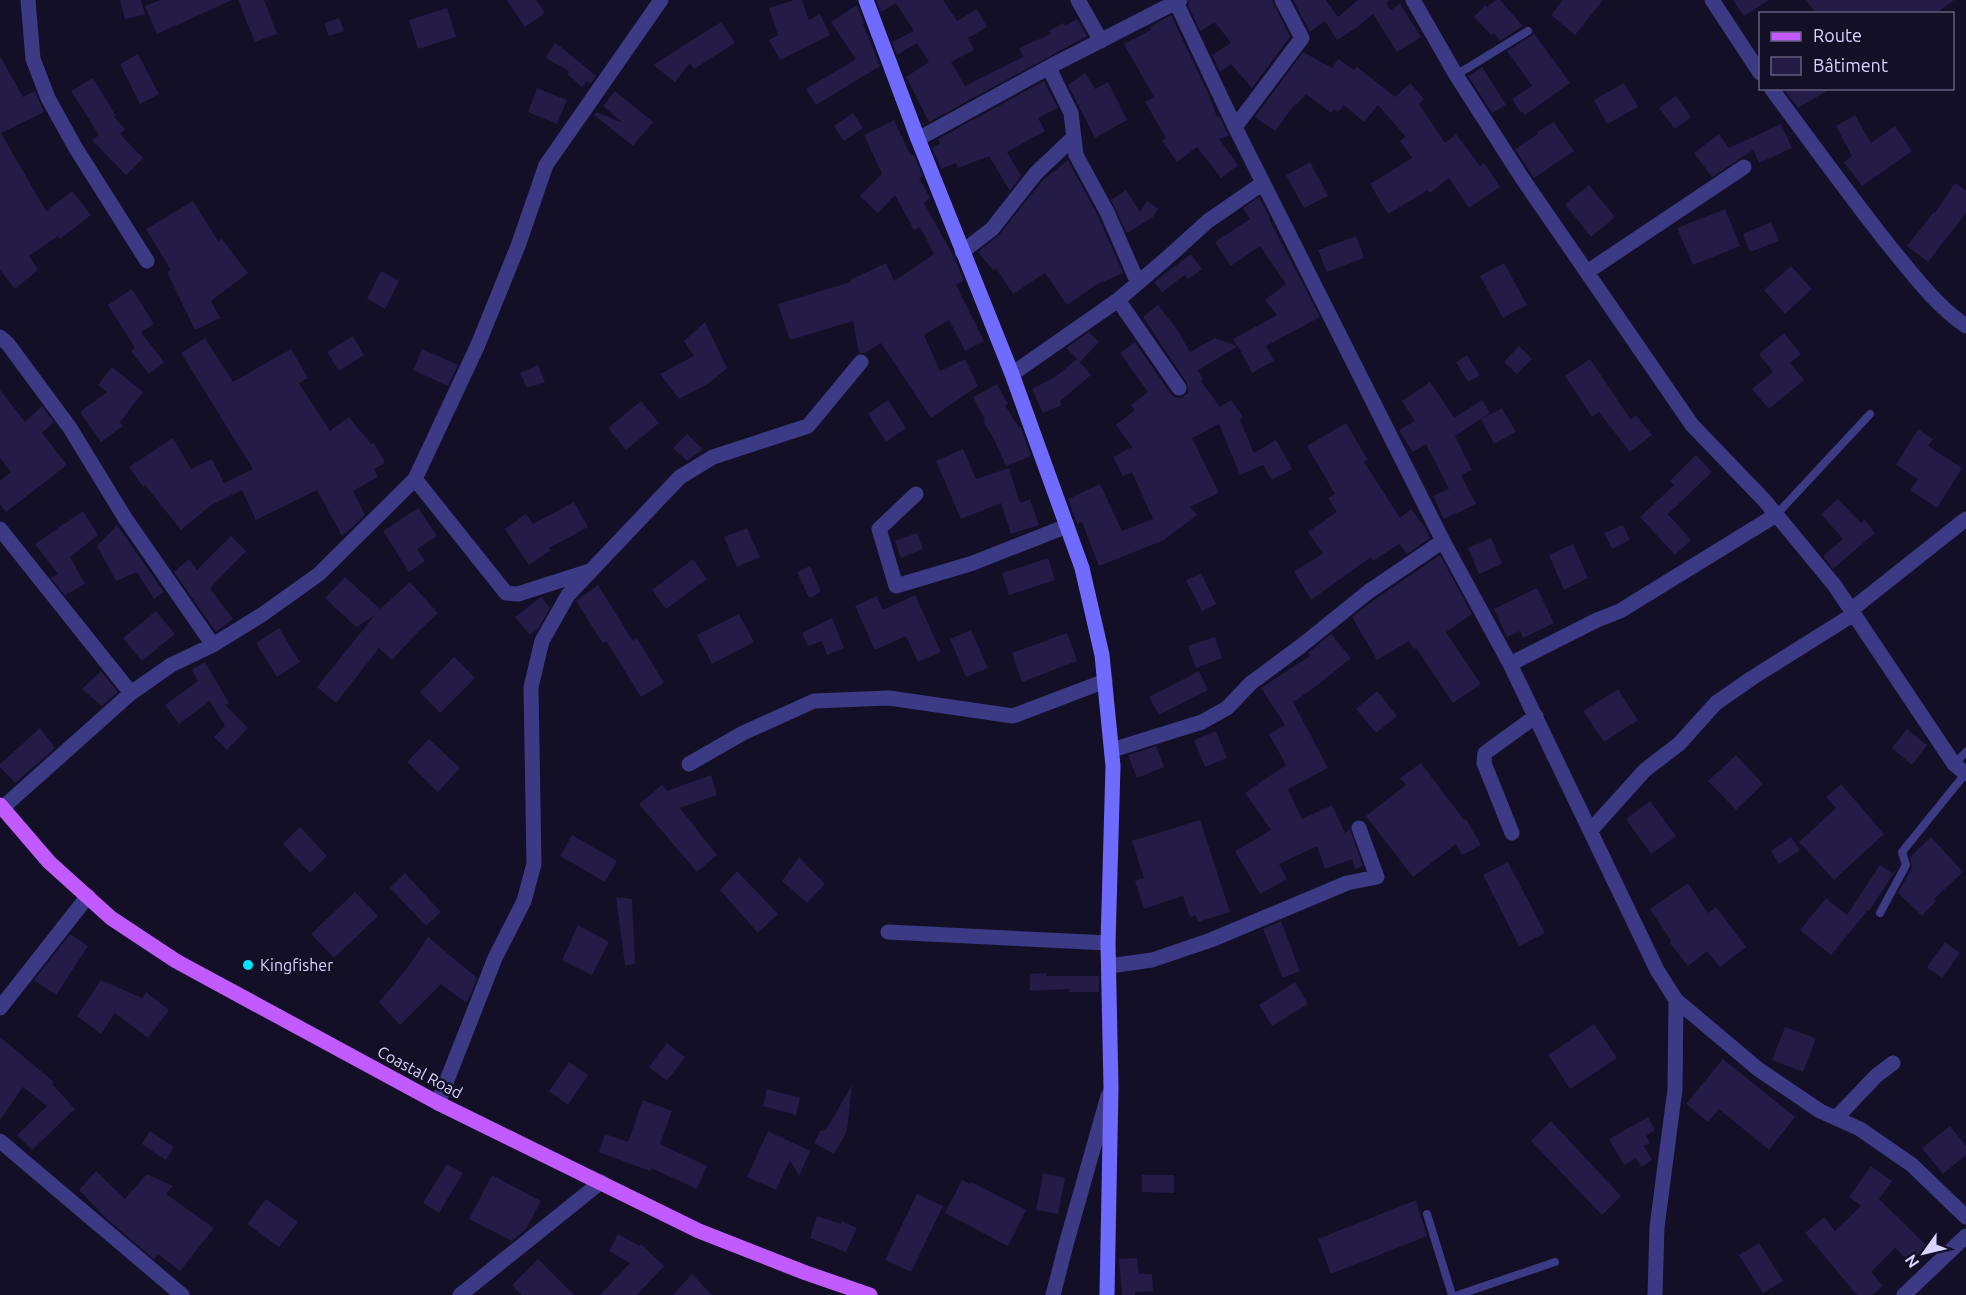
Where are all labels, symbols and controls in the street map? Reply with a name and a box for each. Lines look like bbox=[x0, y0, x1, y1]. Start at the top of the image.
legend bbox=[1759, 12, 1954, 90]
text: Route bbox=[1813, 25, 1862, 45]
text: Bâtiment bbox=[1813, 55, 1888, 75]
place label: Kingfisher bbox=[260, 956, 333, 974]
marker: Kingfisher bbox=[241, 958, 255, 972]
street label: Coastal Road bbox=[374, 1042, 466, 1102]
north arrow bbox=[1894, 1223, 1954, 1283]
text: N bbox=[1901, 1251, 1922, 1271]

